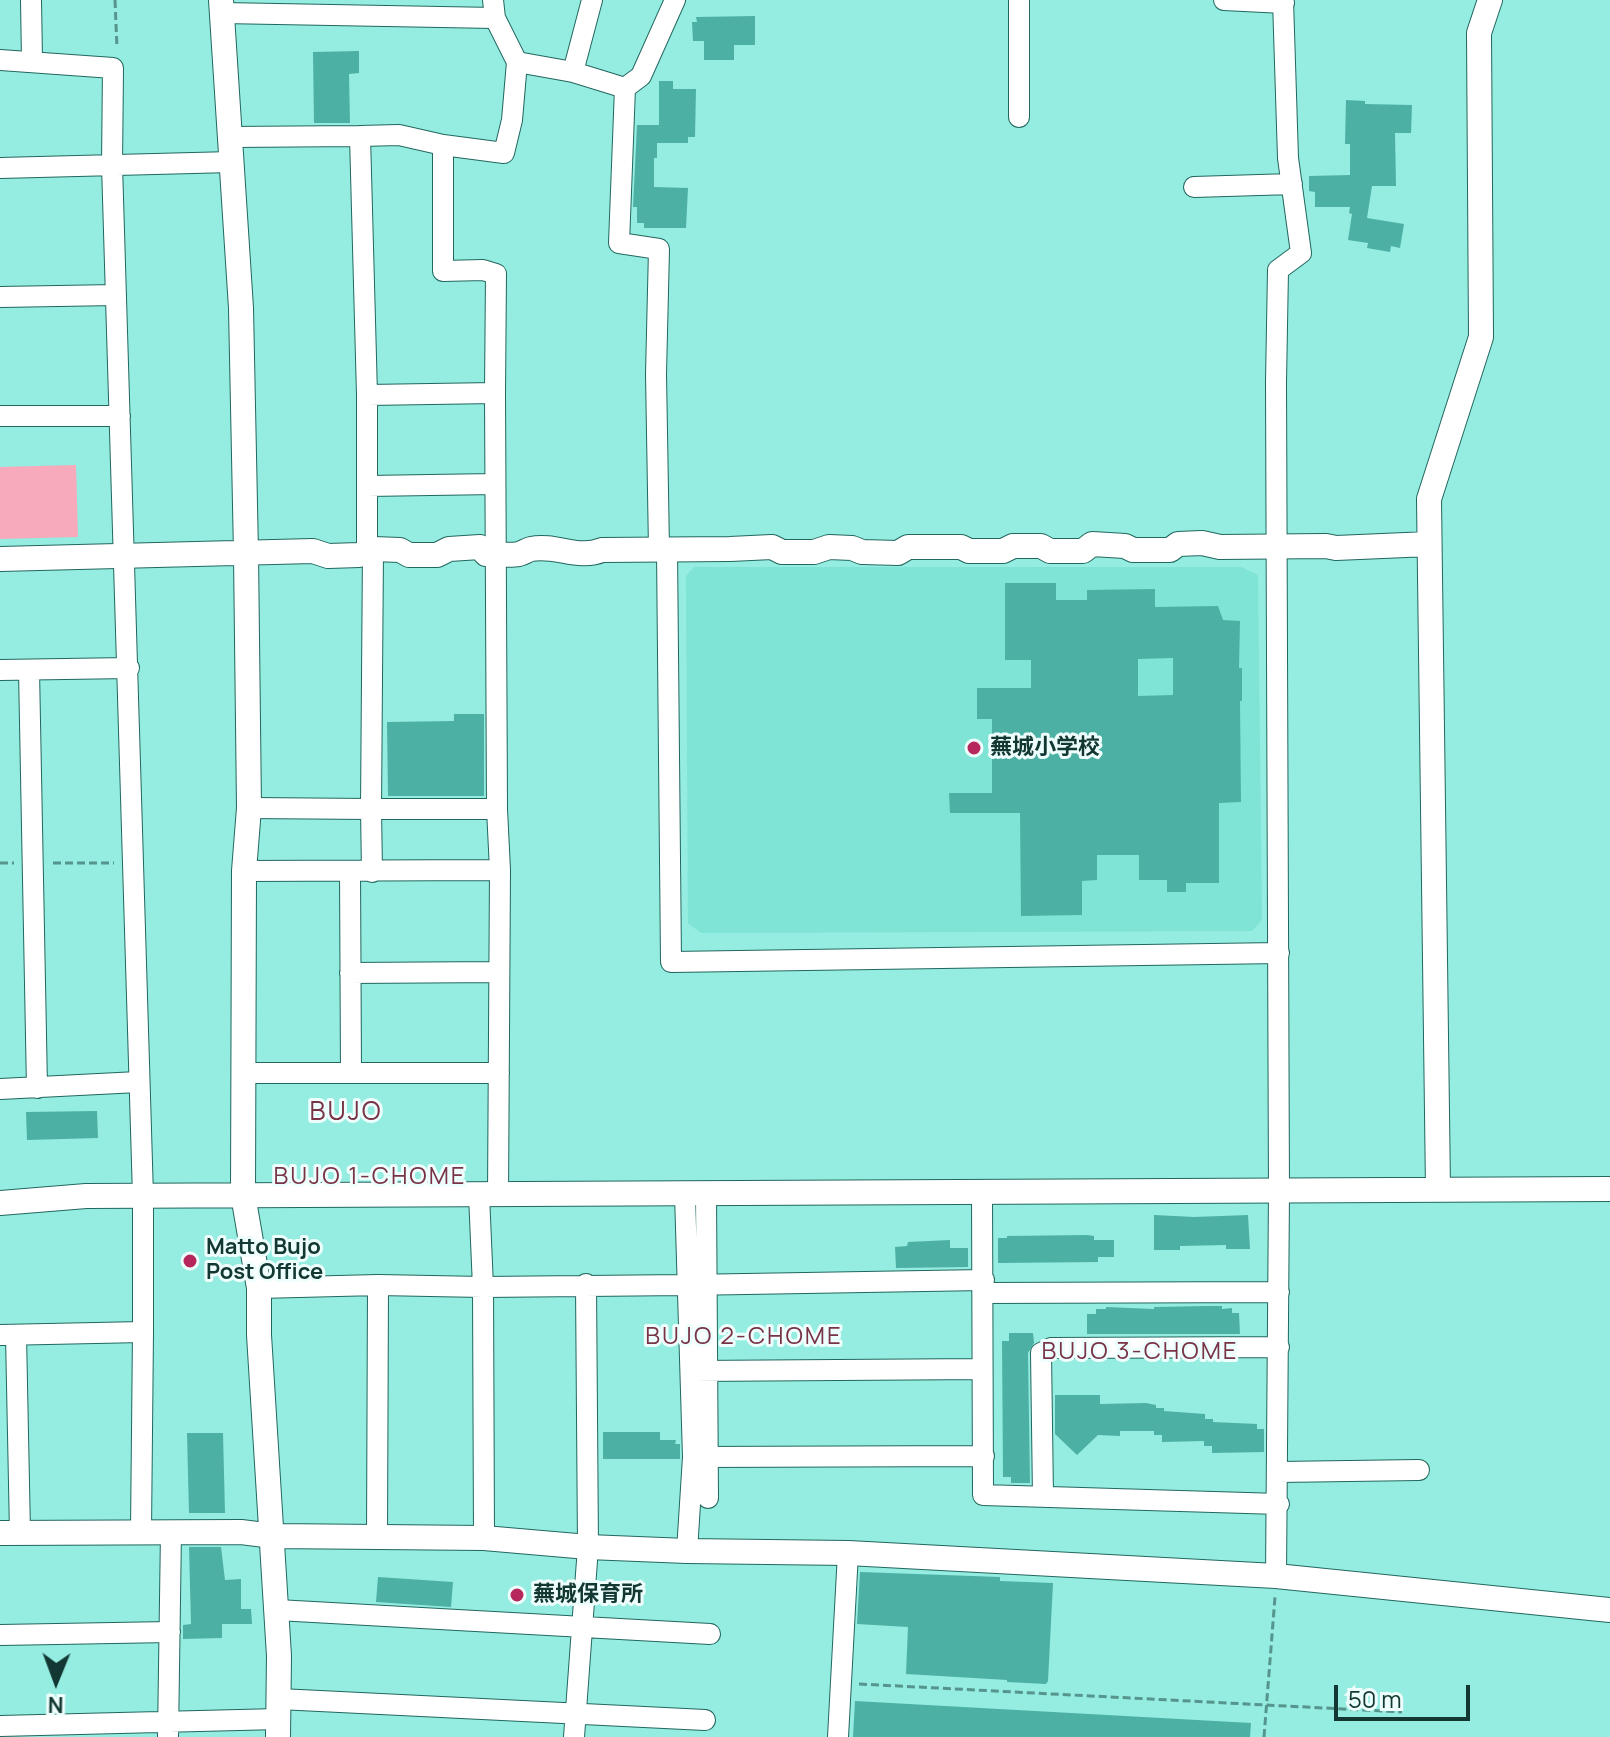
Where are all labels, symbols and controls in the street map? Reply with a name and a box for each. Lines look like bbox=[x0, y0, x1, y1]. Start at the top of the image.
place label: 蕪城小学校 bbox=[990, 735, 1100, 761]
marker: 蕪城小学校 bbox=[965, 739, 983, 757]
district label: BUJO bbox=[309, 1097, 383, 1129]
district label: BUJO 1-CHOME bbox=[273, 1163, 467, 1191]
place label: Matto Bujo Post Office bbox=[206, 1235, 323, 1286]
marker: Matto Bujo Post Office bbox=[181, 1252, 199, 1270]
district label: BUJO 2-CHOME bbox=[645, 1323, 843, 1351]
district label: BUJO 3-CHOME bbox=[1041, 1338, 1239, 1366]
place label: 蕪城保育所 bbox=[533, 1582, 643, 1608]
marker: 蕪城保育所 bbox=[508, 1586, 526, 1604]
north arrow bbox=[16, 1641, 96, 1721]
scale bar bbox=[1338, 1669, 1474, 1719]
text: 50 m bbox=[1348, 1682, 1402, 1715]
text: N bbox=[47, 1690, 64, 1720]

